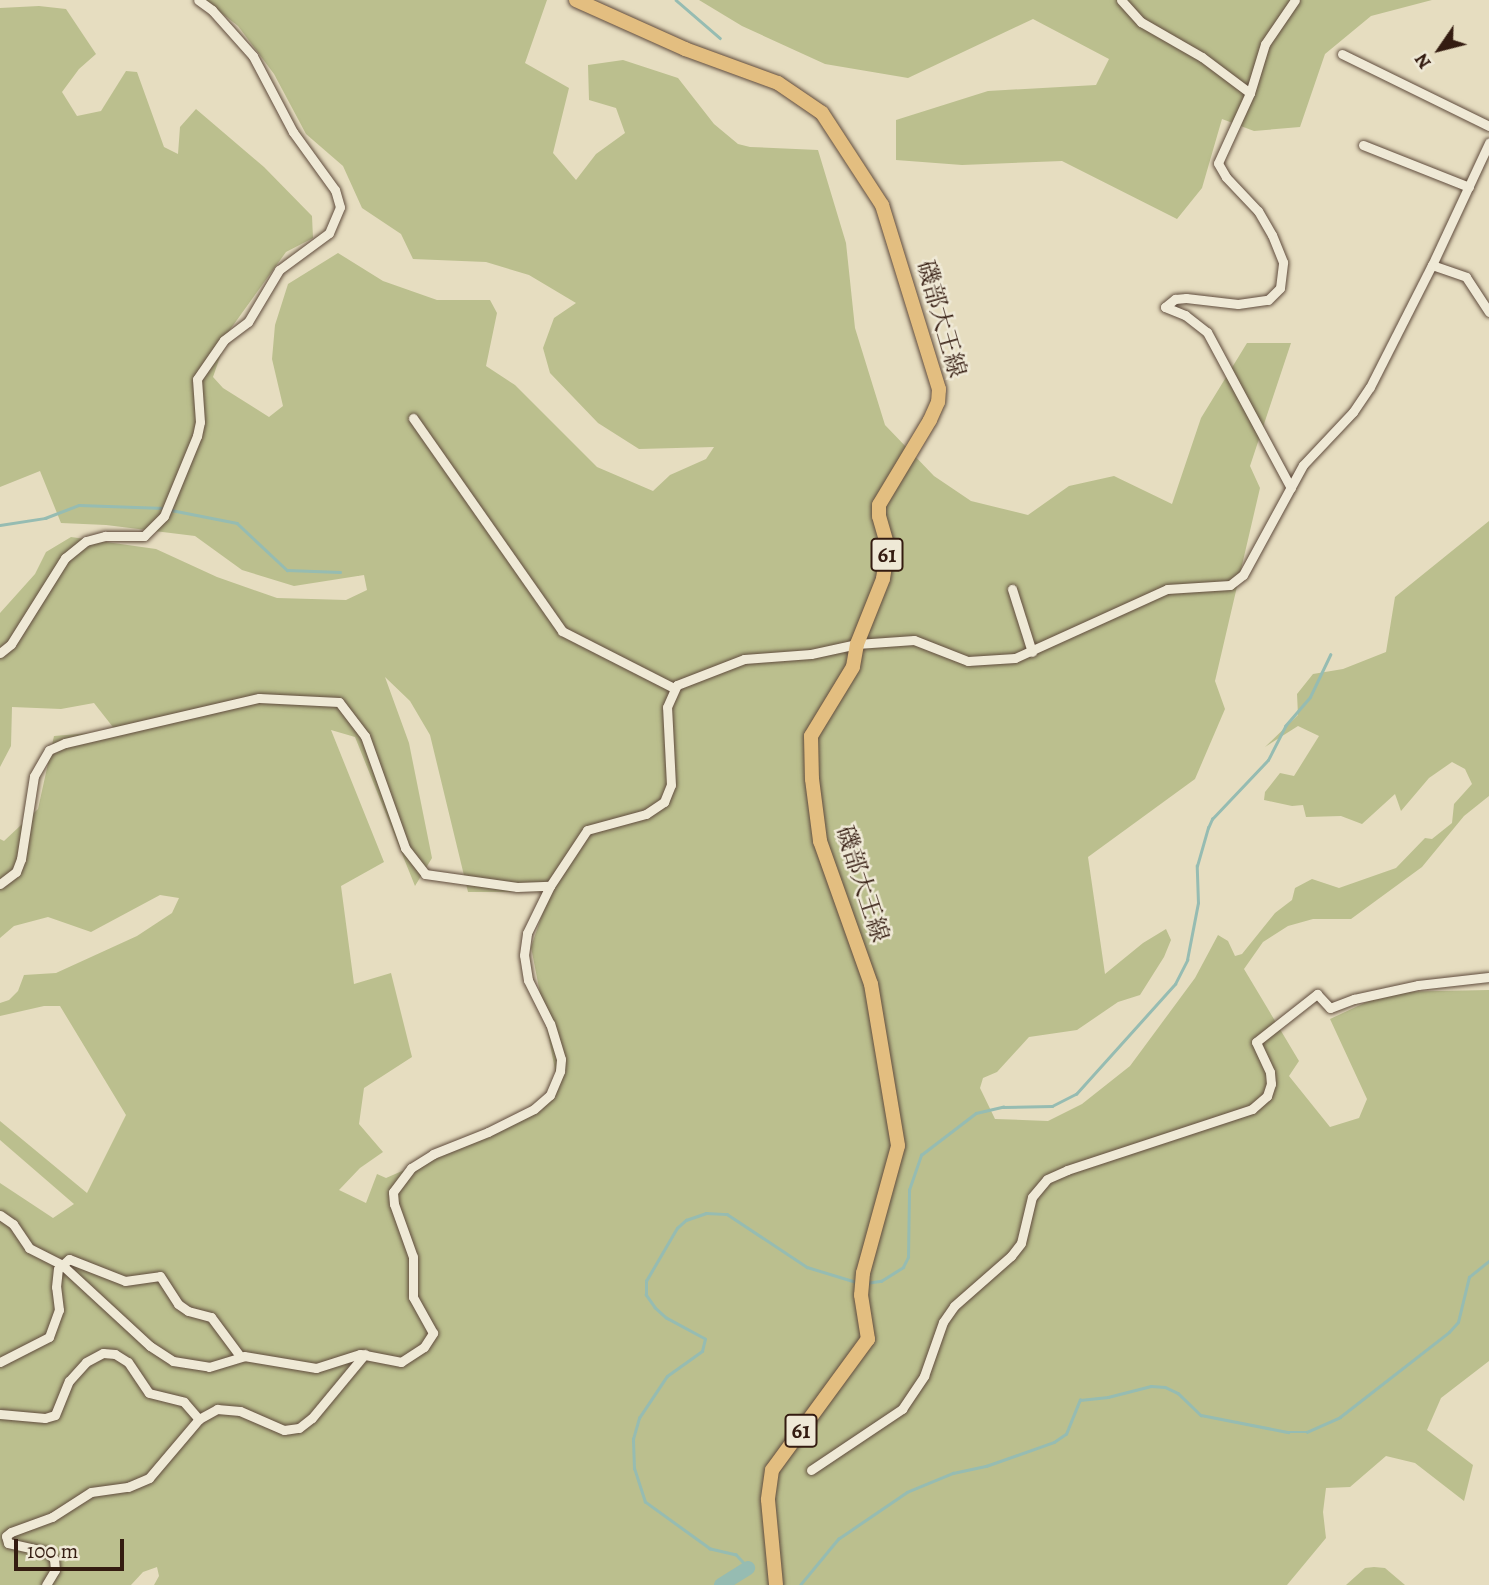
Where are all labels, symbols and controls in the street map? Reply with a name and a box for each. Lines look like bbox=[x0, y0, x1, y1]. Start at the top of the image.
north arrow bbox=[1405, 14, 1475, 84]
text: N bbox=[1408, 48, 1437, 74]
street label: 磯部大王線 bbox=[911, 257, 971, 381]
road number: 61 bbox=[870, 536, 904, 575]
street label: 磯部大王線 bbox=[830, 822, 894, 946]
road number: 61 bbox=[784, 1412, 818, 1450]
scale bar bbox=[18, 1526, 128, 1570]
text: 100 m bbox=[27, 1537, 78, 1565]

